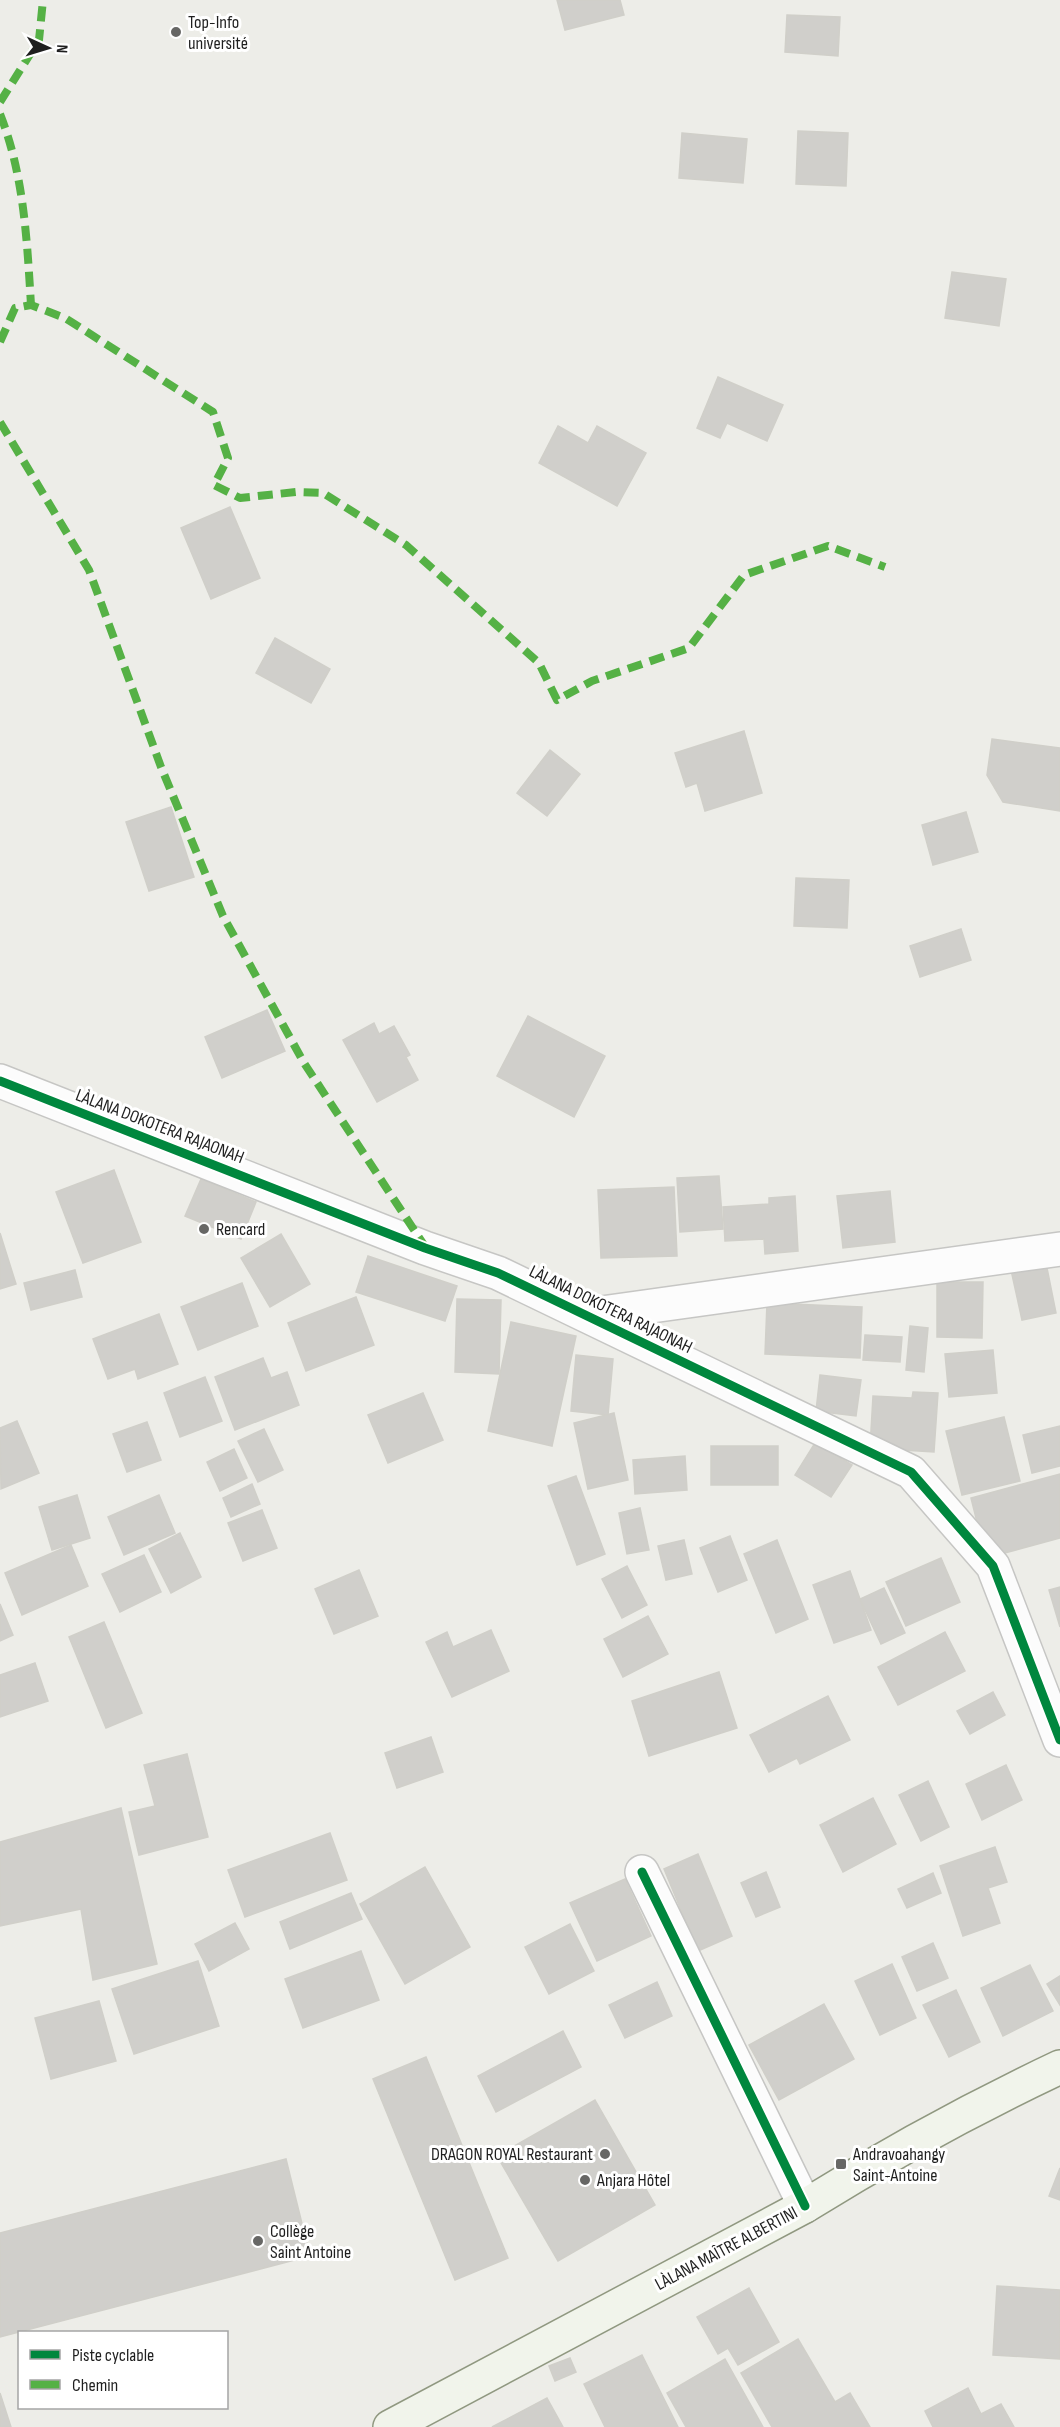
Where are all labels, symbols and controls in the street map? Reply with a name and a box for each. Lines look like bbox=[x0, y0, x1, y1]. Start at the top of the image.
place label: Top-Info université bbox=[188, 12, 248, 54]
north arrow bbox=[18, 18, 78, 78]
marker: Top-Info université bbox=[169, 25, 183, 39]
text: N bbox=[52, 44, 71, 54]
street label: LÀLANA DOKOTERA RAJAONAH bbox=[73, 1085, 247, 1168]
place label: Rencard bbox=[216, 1219, 265, 1240]
marker: Rencard bbox=[197, 1222, 211, 1236]
street label: LÀLANA DOKOTERA RAJAONAH bbox=[526, 1261, 696, 1358]
place label: DRAGON ROYAL Restaurant bbox=[431, 2144, 594, 2165]
place label: Andravoahangy Saint-Antoine bbox=[852, 2144, 945, 2186]
marker: DRAGON ROYAL Restaurant bbox=[598, 2147, 612, 2161]
marker: Andravoahangy Saint-Antoine bbox=[834, 2157, 848, 2171]
place label: Anjara Hôtel bbox=[596, 2170, 670, 2191]
marker: Anjara Hôtel bbox=[578, 2173, 592, 2187]
street label: LÀLANA MAÎTRE ALBERTINI bbox=[651, 2202, 801, 2295]
place label: Collège Saint Antoine bbox=[270, 2221, 351, 2263]
marker: Collège Saint Antoine bbox=[251, 2234, 265, 2248]
legend bbox=[18, 2331, 228, 2409]
text: Piste cyclable bbox=[72, 2345, 154, 2366]
text: Chemin bbox=[72, 2375, 118, 2396]

